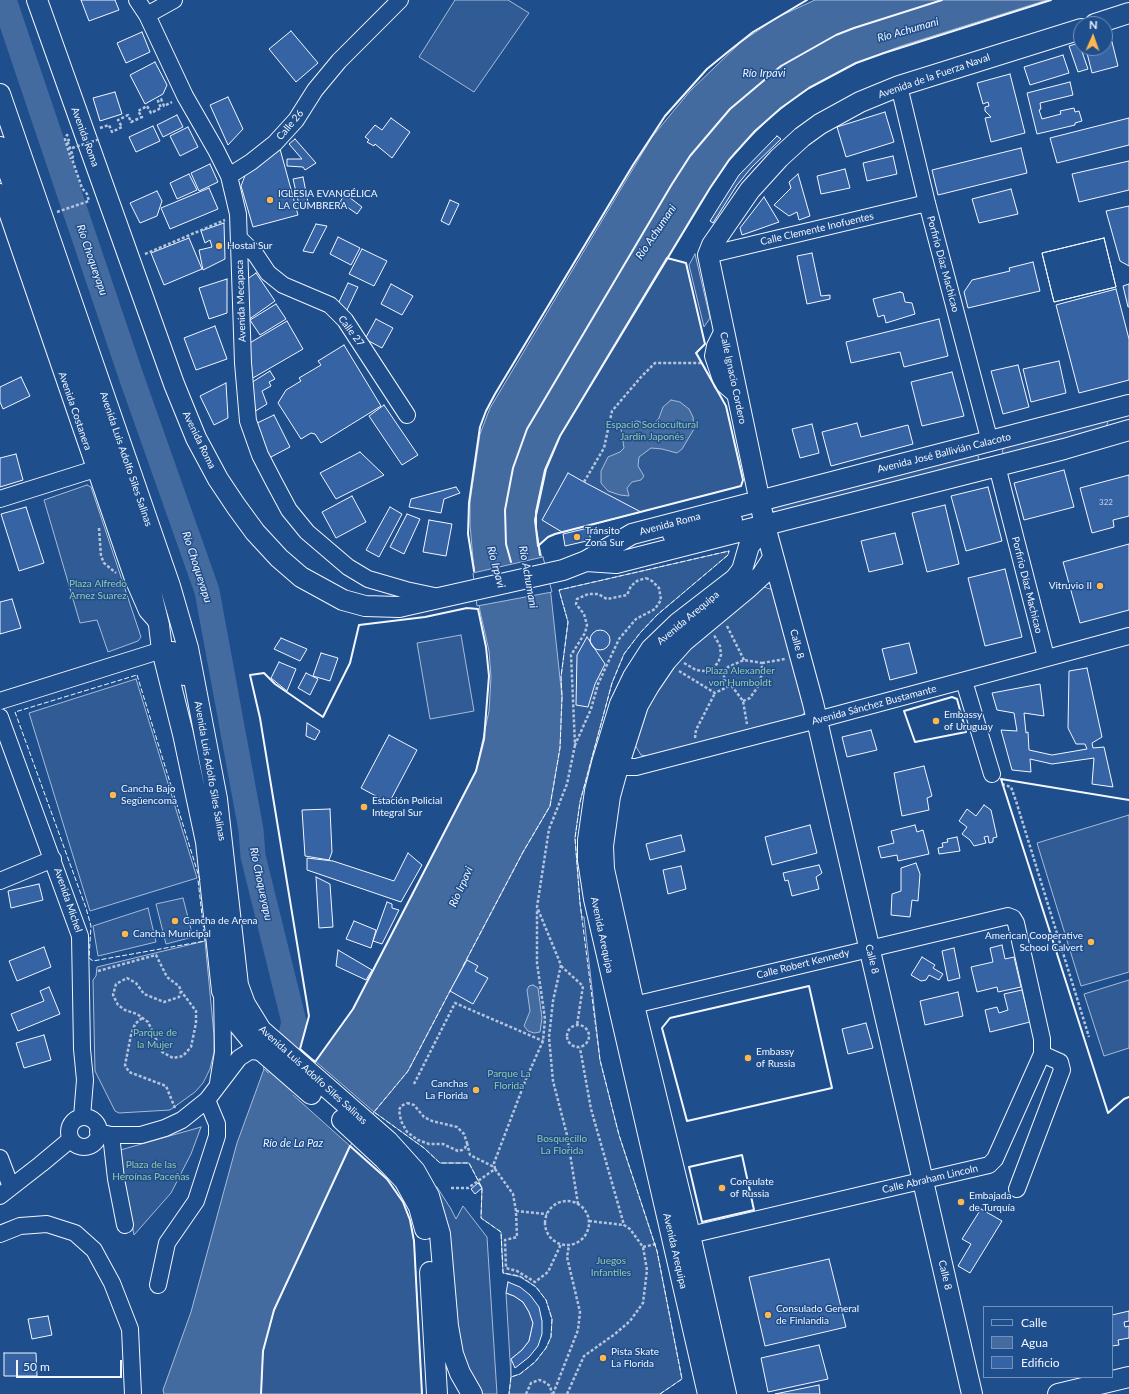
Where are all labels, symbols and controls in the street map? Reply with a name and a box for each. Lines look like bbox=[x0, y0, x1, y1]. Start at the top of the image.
water label: Río Achumani bbox=[876, 15, 940, 45]
north arrow bbox=[1073, 16, 1113, 56]
text: N bbox=[1089, 18, 1098, 31]
street label: Avenida de la Fuerza Naval bbox=[876, 51, 992, 101]
water label: Río Irpavi bbox=[742, 66, 786, 80]
street label: Avenida Roma bbox=[69, 106, 101, 168]
street label: Calle 26 bbox=[274, 107, 306, 143]
place label: IGLESIA EVANGÉLICA LA CUMBRERA bbox=[278, 188, 377, 212]
marker: IGLESIA EVANGÉLICA LA CUMBRERA bbox=[265, 195, 275, 205]
water label: Río Achumani bbox=[633, 202, 679, 262]
street label: Calle Clemente Inofuentes bbox=[759, 210, 875, 248]
street label: Porfirio Díaz Machicao bbox=[924, 215, 962, 313]
water label: Río Choqueyapu bbox=[74, 223, 110, 297]
place label: Hostal Sur bbox=[227, 240, 272, 252]
marker: Hostal Sur bbox=[214, 241, 224, 251]
street label: Avenida Mecapaca bbox=[234, 260, 248, 342]
street label: Calle 27 bbox=[335, 313, 367, 349]
street label: Calle Ignacio Cordero bbox=[717, 331, 749, 425]
street label: Avenida Costanera bbox=[56, 370, 94, 452]
street label: Avenida Luis Adolfo Siles Salinas bbox=[97, 390, 155, 528]
street label: Avenida Roma bbox=[180, 409, 218, 471]
park label: Espacio Sociocultural Jardín Japonés bbox=[606, 419, 698, 442]
street label: Avenida José Ballivián Calacoto bbox=[876, 431, 1012, 475]
house number: 322 bbox=[1099, 497, 1113, 507]
street label: Avenida Roma bbox=[638, 510, 702, 538]
place label: Tránsito Zona Sur bbox=[585, 525, 624, 548]
water label: Río Choqueyapu bbox=[179, 530, 215, 604]
marker: Tránsito Zona Sur bbox=[572, 532, 582, 542]
street label: Porfirio Díaz Machicao bbox=[1009, 535, 1045, 635]
water label: Río Irpavi bbox=[484, 545, 508, 589]
water label: Río Achumani bbox=[516, 545, 540, 609]
park label: Plaza Alfredo Arnez Suarez bbox=[69, 578, 127, 602]
place label: Vitruvio II bbox=[1049, 580, 1092, 592]
marker: Vitruvio II bbox=[1095, 581, 1105, 591]
street label: Avenida Arequipa bbox=[654, 589, 722, 647]
street label: Calle 8 bbox=[787, 628, 807, 660]
park label: Plaza Alexander von Humboldt bbox=[705, 665, 775, 688]
street label: Avenida Sánchez Bustamante bbox=[810, 683, 938, 727]
street label: Avenida Luis Adolfo Siles Salinas bbox=[192, 700, 228, 842]
place label: Embassy of Uruguay bbox=[944, 709, 993, 732]
marker: Embassy of Uruguay bbox=[931, 716, 941, 726]
place label: Cancha Bajo Següencoma bbox=[121, 783, 177, 806]
marker: Cancha Bajo Següencoma bbox=[108, 790, 118, 800]
place label: Estación Policial Integral Sur bbox=[372, 795, 442, 818]
marker: Estación Policial Integral Sur bbox=[359, 802, 369, 812]
water label: Río Choqueyapu bbox=[247, 846, 275, 922]
water label: Río Irpavi bbox=[446, 865, 476, 909]
street label: Avenida Michel bbox=[51, 866, 85, 934]
street label: Avenida Arequipa bbox=[588, 896, 616, 974]
place label: Cancha de Arena bbox=[183, 915, 258, 927]
marker: Cancha de Arena bbox=[170, 916, 180, 926]
place label: Cancha Municipal bbox=[133, 928, 211, 940]
marker: Cancha Municipal bbox=[120, 929, 130, 939]
place label: American Cooperative School Calvert bbox=[985, 930, 1083, 954]
marker: American Cooperative School Calvert bbox=[1086, 937, 1096, 947]
street label: Calle 8 bbox=[863, 943, 881, 975]
street label: Calle Robert Kennedy bbox=[755, 947, 851, 981]
street label: Avenida Luis Adolfo Siles Salinas bbox=[256, 1023, 370, 1127]
park label: Parque de la Mujer bbox=[133, 1027, 177, 1050]
place label: Embassy of Russia bbox=[756, 1046, 795, 1070]
marker: Embassy of Russia bbox=[743, 1053, 753, 1063]
park label: Parque La Florida bbox=[487, 1068, 531, 1092]
place label: Canchas La Florida bbox=[425, 1078, 468, 1102]
marker: Canchas La Florida bbox=[471, 1085, 481, 1095]
park label: Bosquecillo La Florida bbox=[537, 1133, 587, 1156]
water label: Río de La Paz bbox=[263, 1136, 323, 1150]
park label: Plaza de las Heroínas Paceñas bbox=[112, 1159, 190, 1182]
street label: Calle Abraham Lincoln bbox=[881, 1162, 979, 1196]
place label: Consulate of Russia bbox=[730, 1176, 774, 1200]
marker: Consulate of Russia bbox=[717, 1183, 727, 1193]
place label: Embajada de Turquía bbox=[969, 1190, 1015, 1214]
marker: Embajada de Turquía bbox=[956, 1197, 966, 1207]
street label: Avenida Arequipa bbox=[660, 1212, 690, 1290]
park label: Juegos Infantiles bbox=[591, 1255, 631, 1278]
street label: Calle 8 bbox=[936, 1259, 954, 1291]
place label: Consulado General de Finlandia bbox=[776, 1303, 859, 1326]
legend bbox=[983, 1306, 1113, 1378]
marker: Consulado General de Finlandia bbox=[763, 1310, 773, 1320]
text: Calle bbox=[1021, 1315, 1047, 1330]
text: Agua bbox=[1021, 1335, 1048, 1350]
place label: Pista Skate La Florida bbox=[611, 1346, 659, 1370]
scale bar bbox=[18, 1352, 124, 1378]
marker: Pista Skate La Florida bbox=[598, 1353, 608, 1363]
text: Edificio bbox=[1021, 1355, 1060, 1370]
text: 50 m bbox=[23, 1359, 50, 1374]

